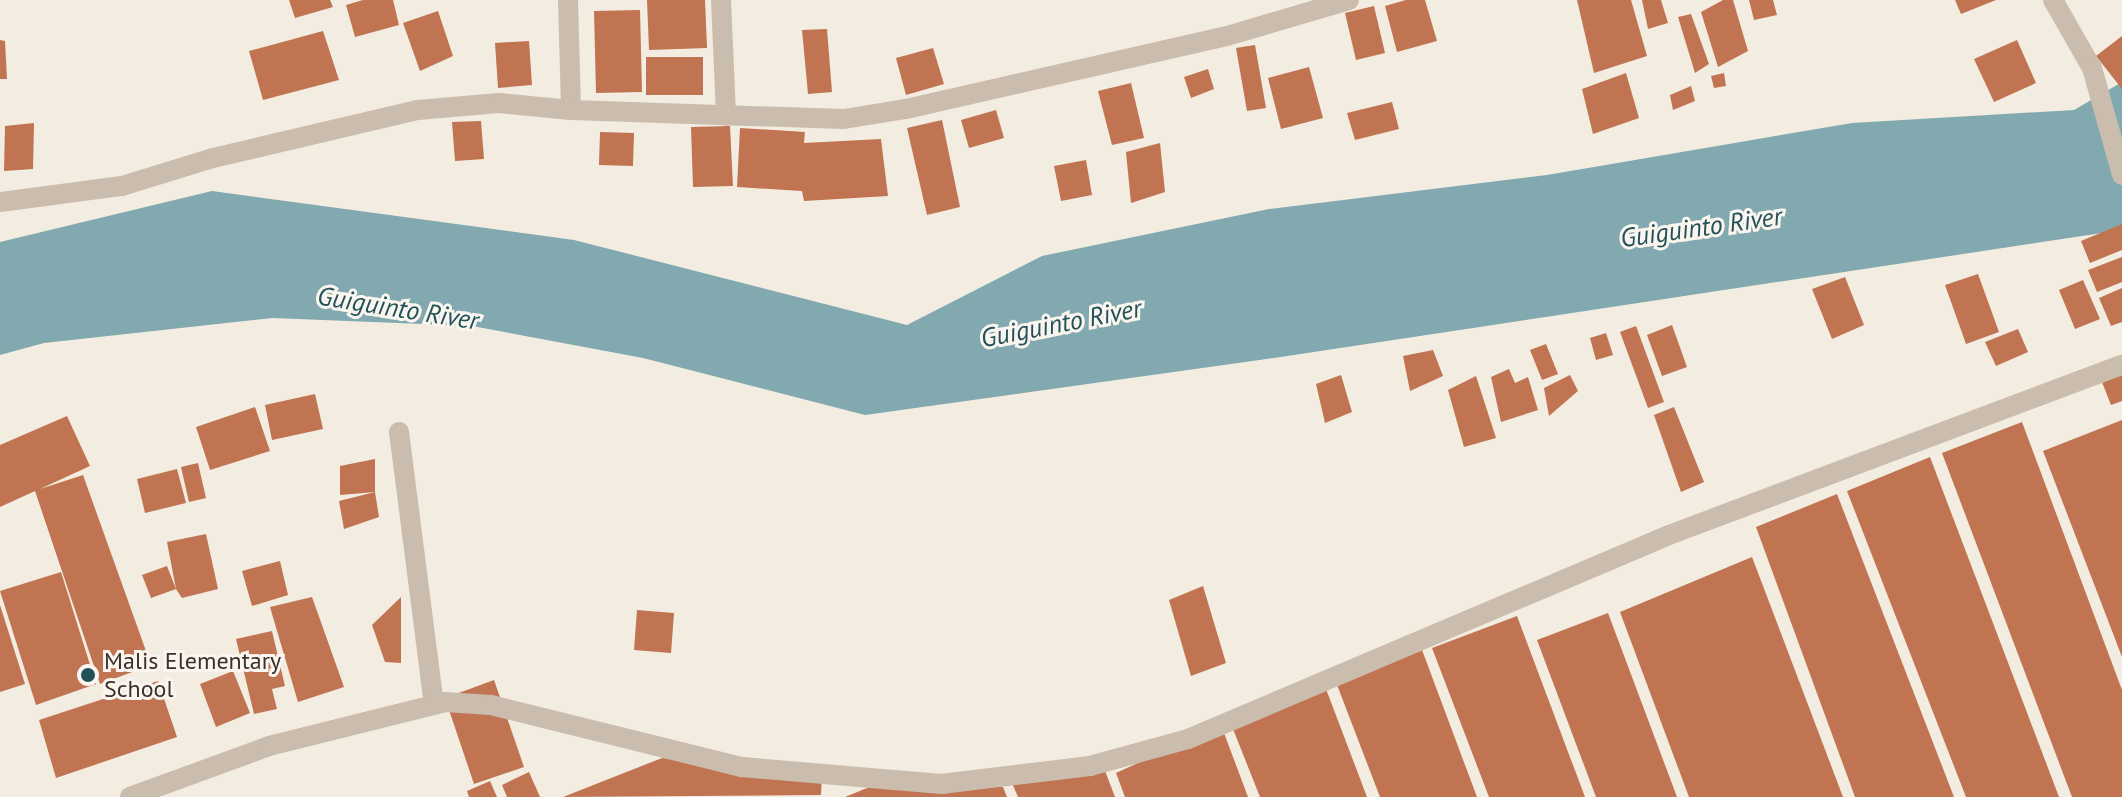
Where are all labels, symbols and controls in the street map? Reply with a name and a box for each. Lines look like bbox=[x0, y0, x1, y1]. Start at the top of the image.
water label: Guiguinto River bbox=[1618, 200, 1784, 254]
water label: Guiguinto River bbox=[315, 280, 481, 336]
water label: Guiguinto River bbox=[978, 292, 1144, 354]
place label: Malis Elementary School bbox=[104, 647, 281, 703]
marker: Malis Elementary School bbox=[79, 666, 97, 684]

